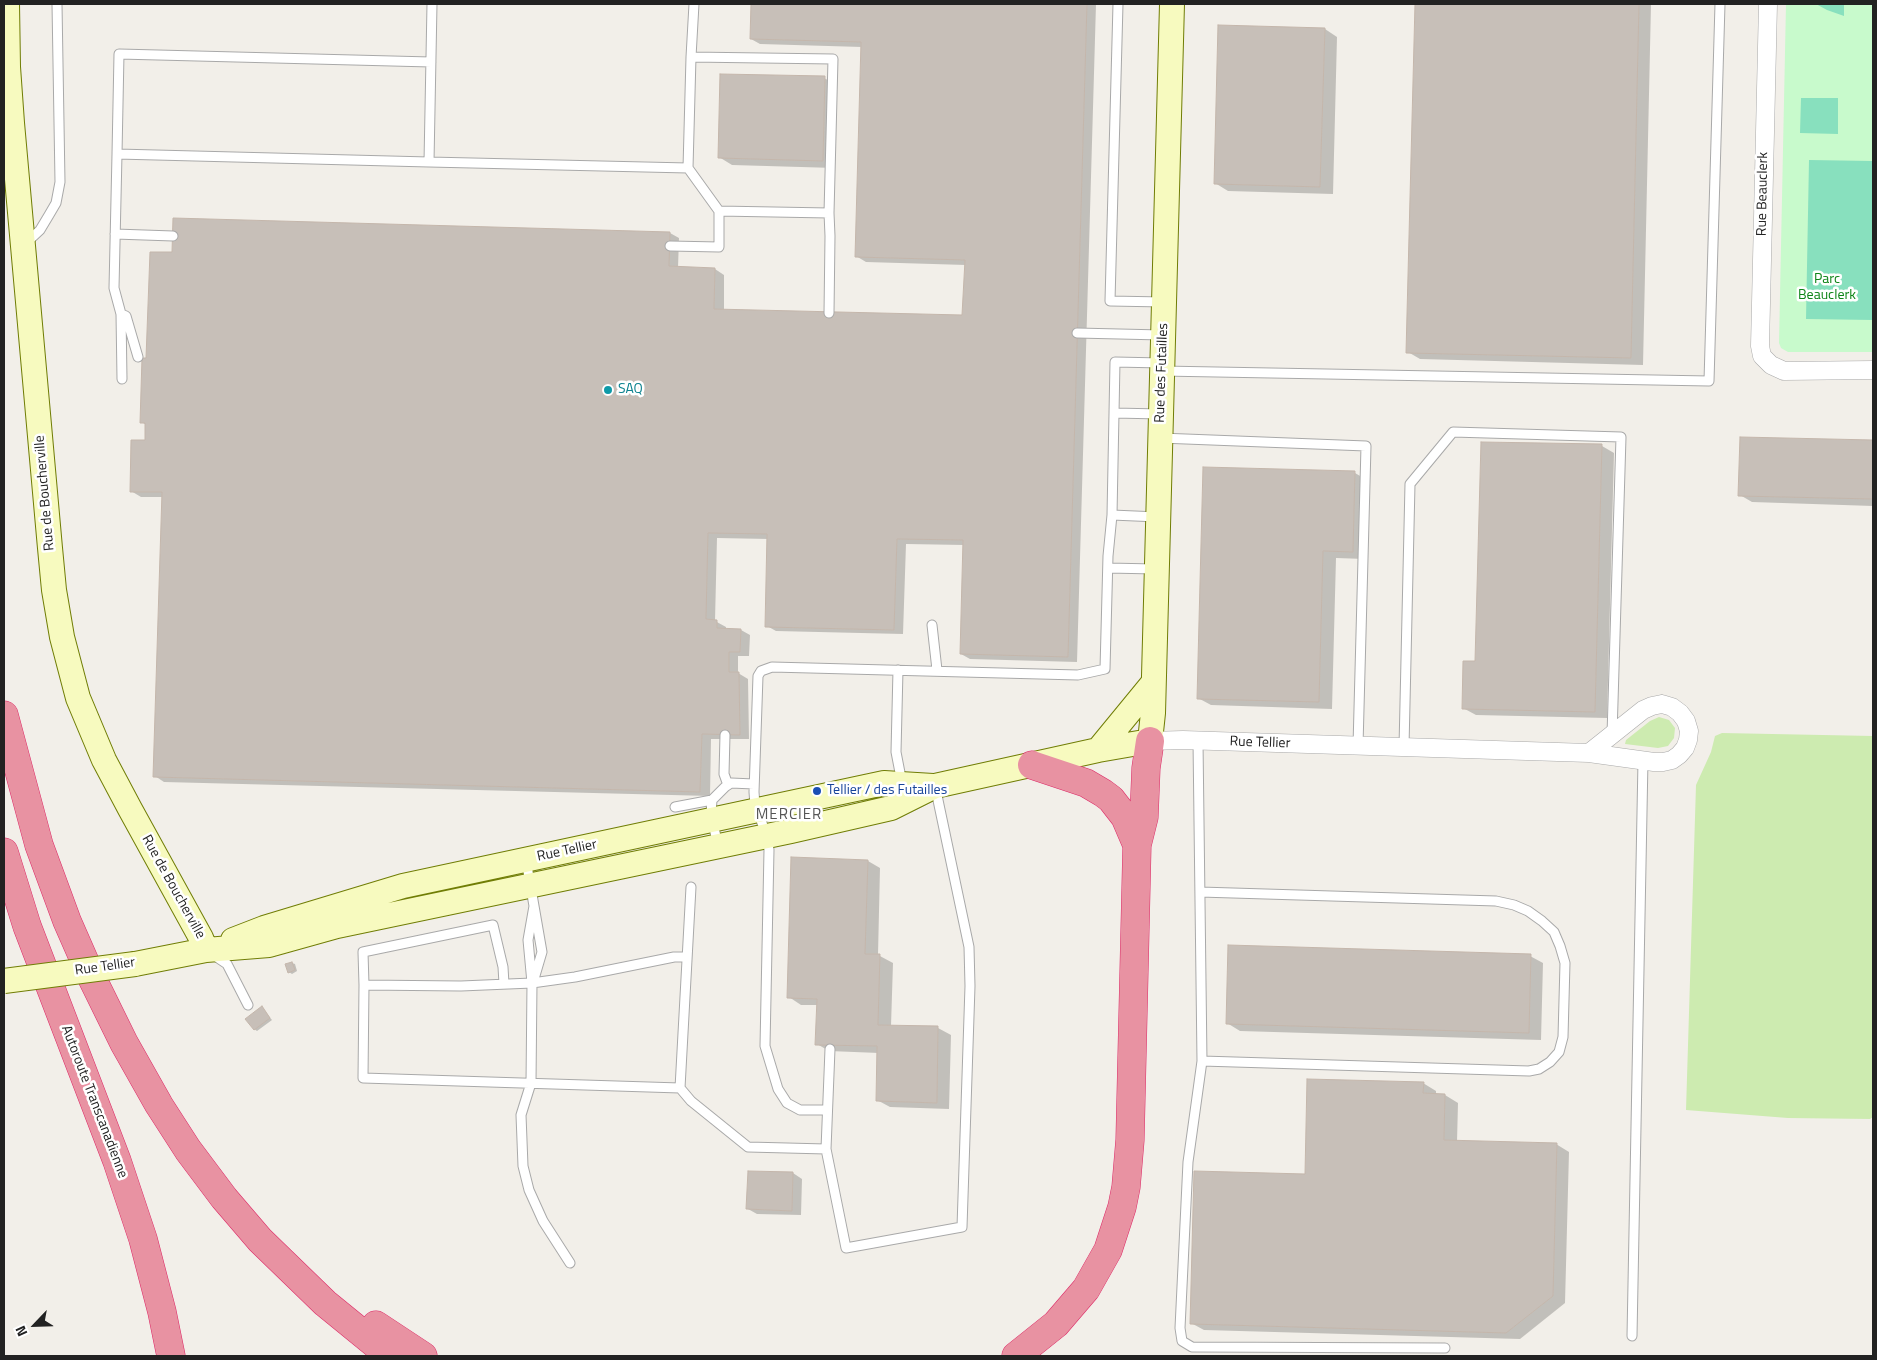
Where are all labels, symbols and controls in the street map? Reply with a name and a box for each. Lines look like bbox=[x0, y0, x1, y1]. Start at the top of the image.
street label: Rue Beauclerk bbox=[1754, 152, 1772, 236]
park label: Parc Beauclerk bbox=[1798, 272, 1856, 304]
street label: Rue des Futailles bbox=[1152, 323, 1172, 423]
place label: SAQ bbox=[618, 382, 643, 398]
marker: SAQ bbox=[602, 384, 614, 396]
street label: Rue de Boucherville bbox=[32, 434, 58, 552]
street label: Rue Tellier bbox=[1229, 734, 1291, 752]
place label: Tellier / des Futailles bbox=[827, 783, 947, 799]
marker: Tellier / des Futailles bbox=[811, 785, 823, 797]
district label: MERCIER bbox=[755, 806, 823, 824]
street label: Rue de Boucherville bbox=[138, 832, 208, 942]
street label: Rue Tellier bbox=[536, 836, 598, 866]
street label: Rue Tellier bbox=[74, 954, 136, 980]
street label: Autoroute Transcanadienne bbox=[57, 1023, 131, 1181]
north arrow bbox=[10, 1300, 60, 1350]
text: N bbox=[9, 1323, 32, 1340]

